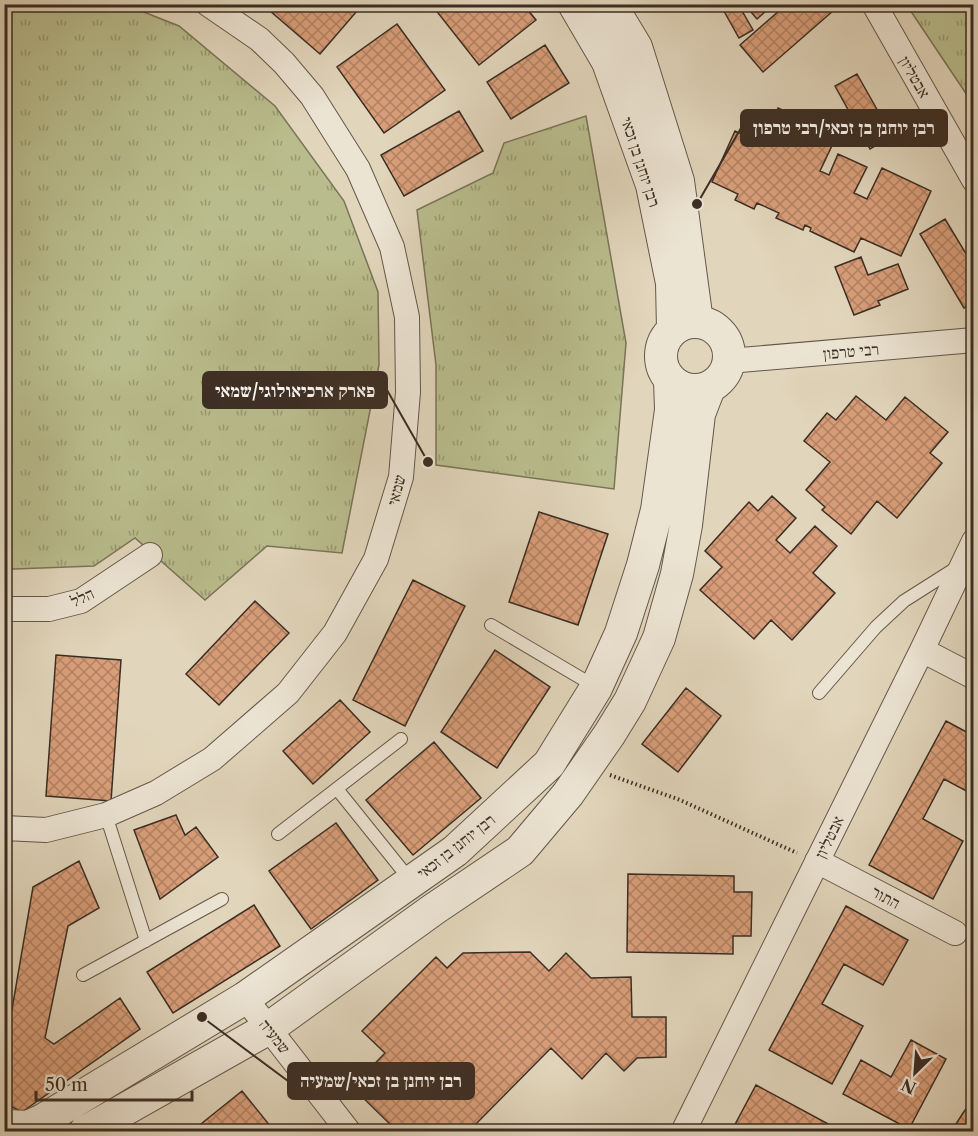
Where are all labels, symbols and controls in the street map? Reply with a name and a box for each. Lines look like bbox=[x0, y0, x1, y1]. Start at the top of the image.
street label: אבטליון bbox=[895, 53, 935, 101]
callout: רבן יוחנן בן זכאי/רבי טרפון bbox=[741, 110, 947, 146]
street label: רבן יוחנן בן זכאי bbox=[617, 114, 665, 210]
text: רבן יוחנן בן זכאי/רבי טרפון bbox=[753, 117, 935, 139]
street label: רבי טרפון bbox=[822, 339, 880, 363]
callout: פארק ארכיאולוגי/שמאי bbox=[203, 372, 387, 408]
text: פארק ארכיאולוגי/שמאי bbox=[215, 380, 375, 402]
street label: שמאי bbox=[382, 472, 410, 508]
street label: הלל bbox=[67, 583, 97, 611]
street label: רבן יוחנן בן זכאי bbox=[413, 809, 499, 883]
street label: אבטליון bbox=[810, 812, 848, 862]
street label: התור bbox=[868, 881, 904, 913]
street label: שמעיה bbox=[255, 1015, 295, 1058]
north arrow bbox=[885, 1043, 945, 1103]
callout: רבן יוחנן בן זכאי/שמעיה bbox=[288, 1063, 474, 1099]
scale bar bbox=[36, 1064, 192, 1102]
text: רבן יוחנן בן זכאי/שמעיה bbox=[300, 1070, 462, 1092]
text: 50 m bbox=[45, 1074, 88, 1096]
text: N bbox=[898, 1075, 919, 1099]

